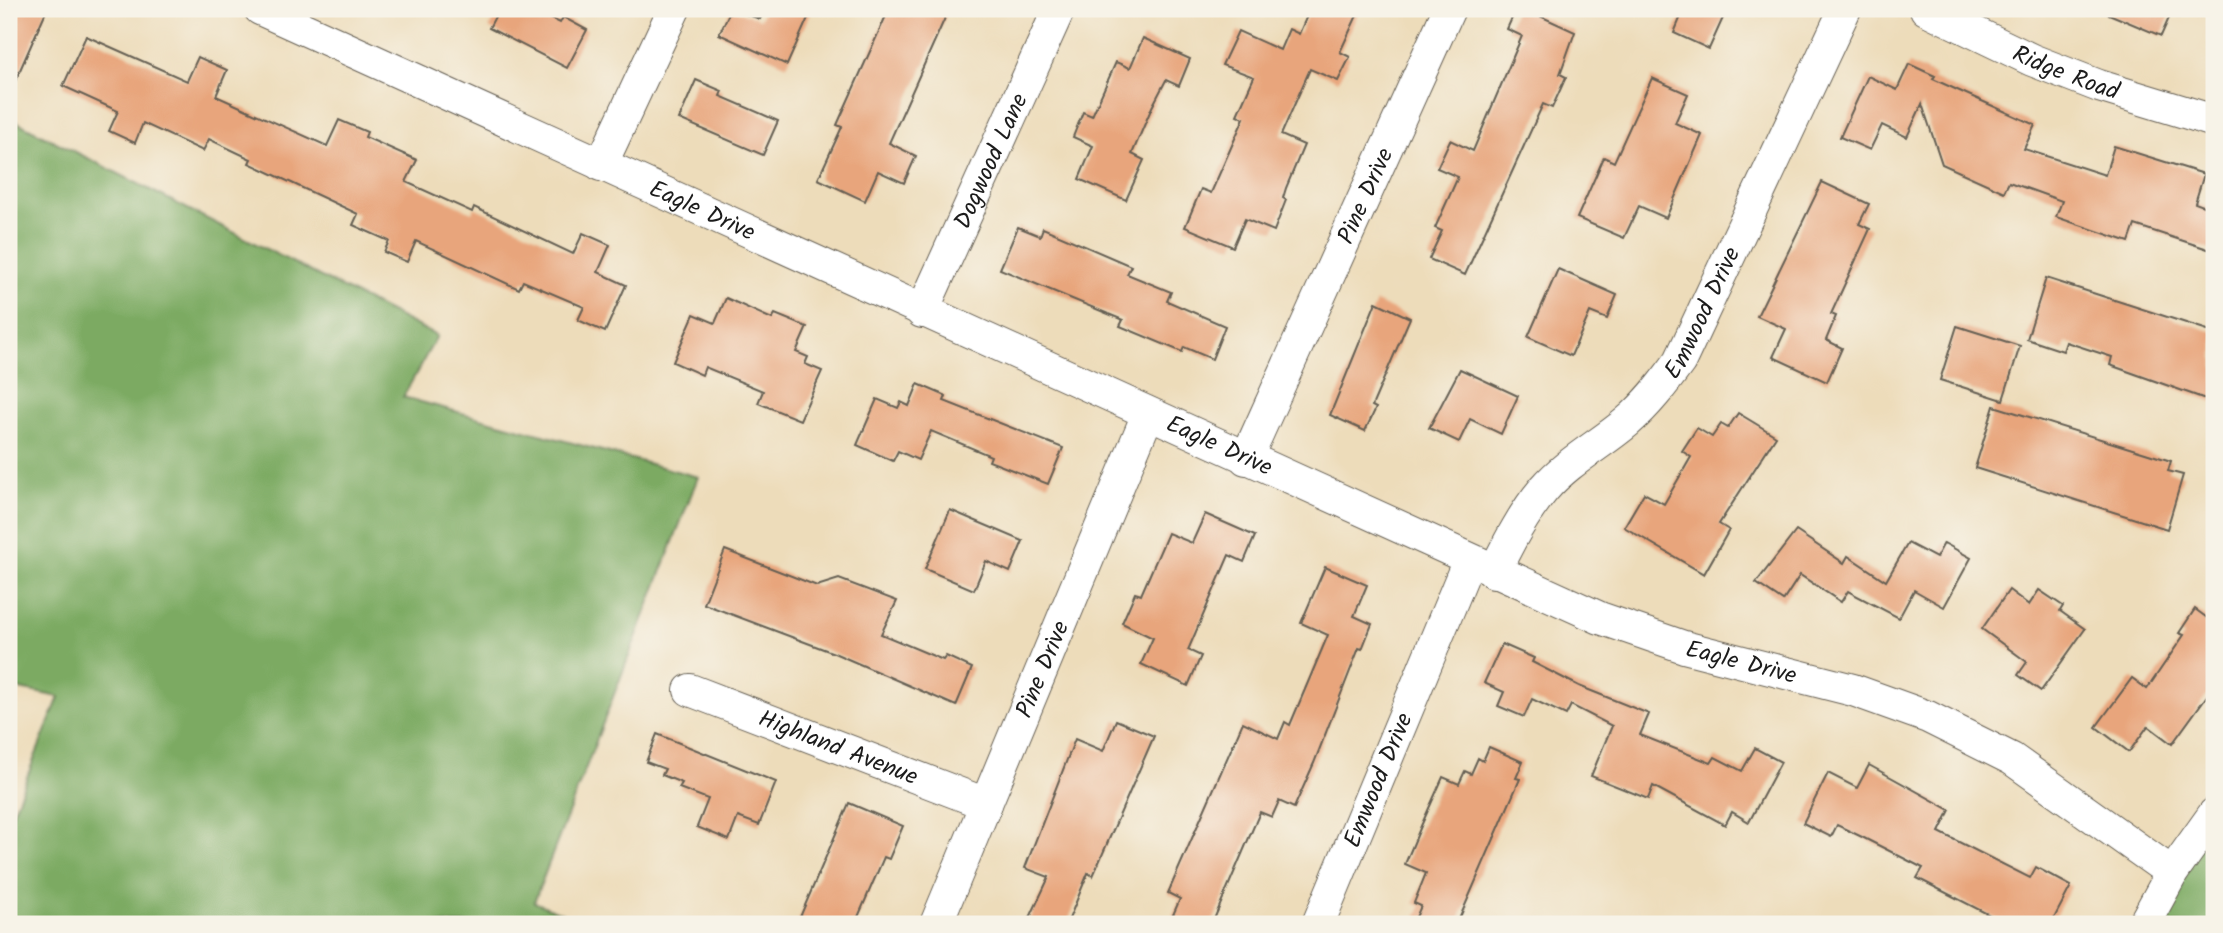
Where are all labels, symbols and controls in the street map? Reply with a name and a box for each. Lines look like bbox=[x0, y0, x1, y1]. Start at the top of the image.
street label: Ridge Road bbox=[2005, 35, 2125, 112]
street label: Dogwood Lane bbox=[944, 87, 1040, 236]
street label: Pine Drive bbox=[1327, 141, 1405, 251]
street label: Eagle Drive bbox=[642, 170, 762, 253]
street label: Emwood Drive bbox=[1655, 241, 1752, 388]
street label: Eagle Drive bbox=[1159, 405, 1279, 488]
street label: Pine Drive bbox=[1006, 615, 1081, 724]
street label: Eagle Drive bbox=[1681, 630, 1801, 696]
street label: Highland Avenue bbox=[752, 700, 924, 797]
street label: Emwood Drive bbox=[1334, 707, 1425, 854]

